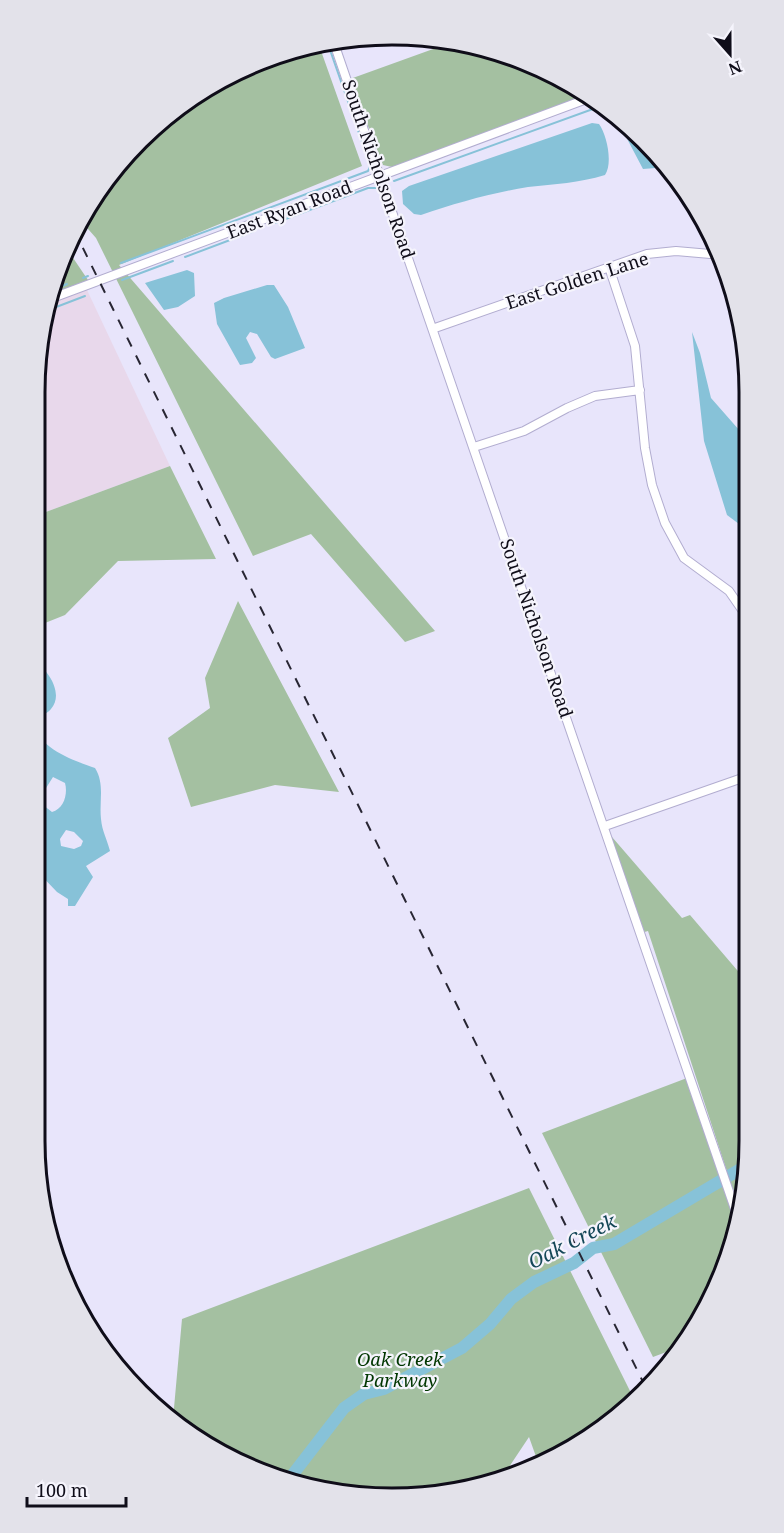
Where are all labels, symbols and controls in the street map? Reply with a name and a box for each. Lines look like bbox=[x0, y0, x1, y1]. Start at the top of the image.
north arrow bbox=[700, 24, 760, 84]
text: N bbox=[725, 55, 745, 81]
street label: South Nicholson Road bbox=[337, 76, 421, 262]
street label: East Ryan Road bbox=[223, 174, 355, 244]
street label: East Golden Lane bbox=[503, 246, 651, 314]
street label: South Nicholson Road bbox=[495, 535, 579, 721]
water label: Oak Creek bbox=[523, 1207, 621, 1275]
park label: Oak Creek Parkway bbox=[357, 1347, 444, 1392]
scale bar bbox=[27, 1470, 126, 1508]
text: 100 m bbox=[36, 1478, 88, 1502]

